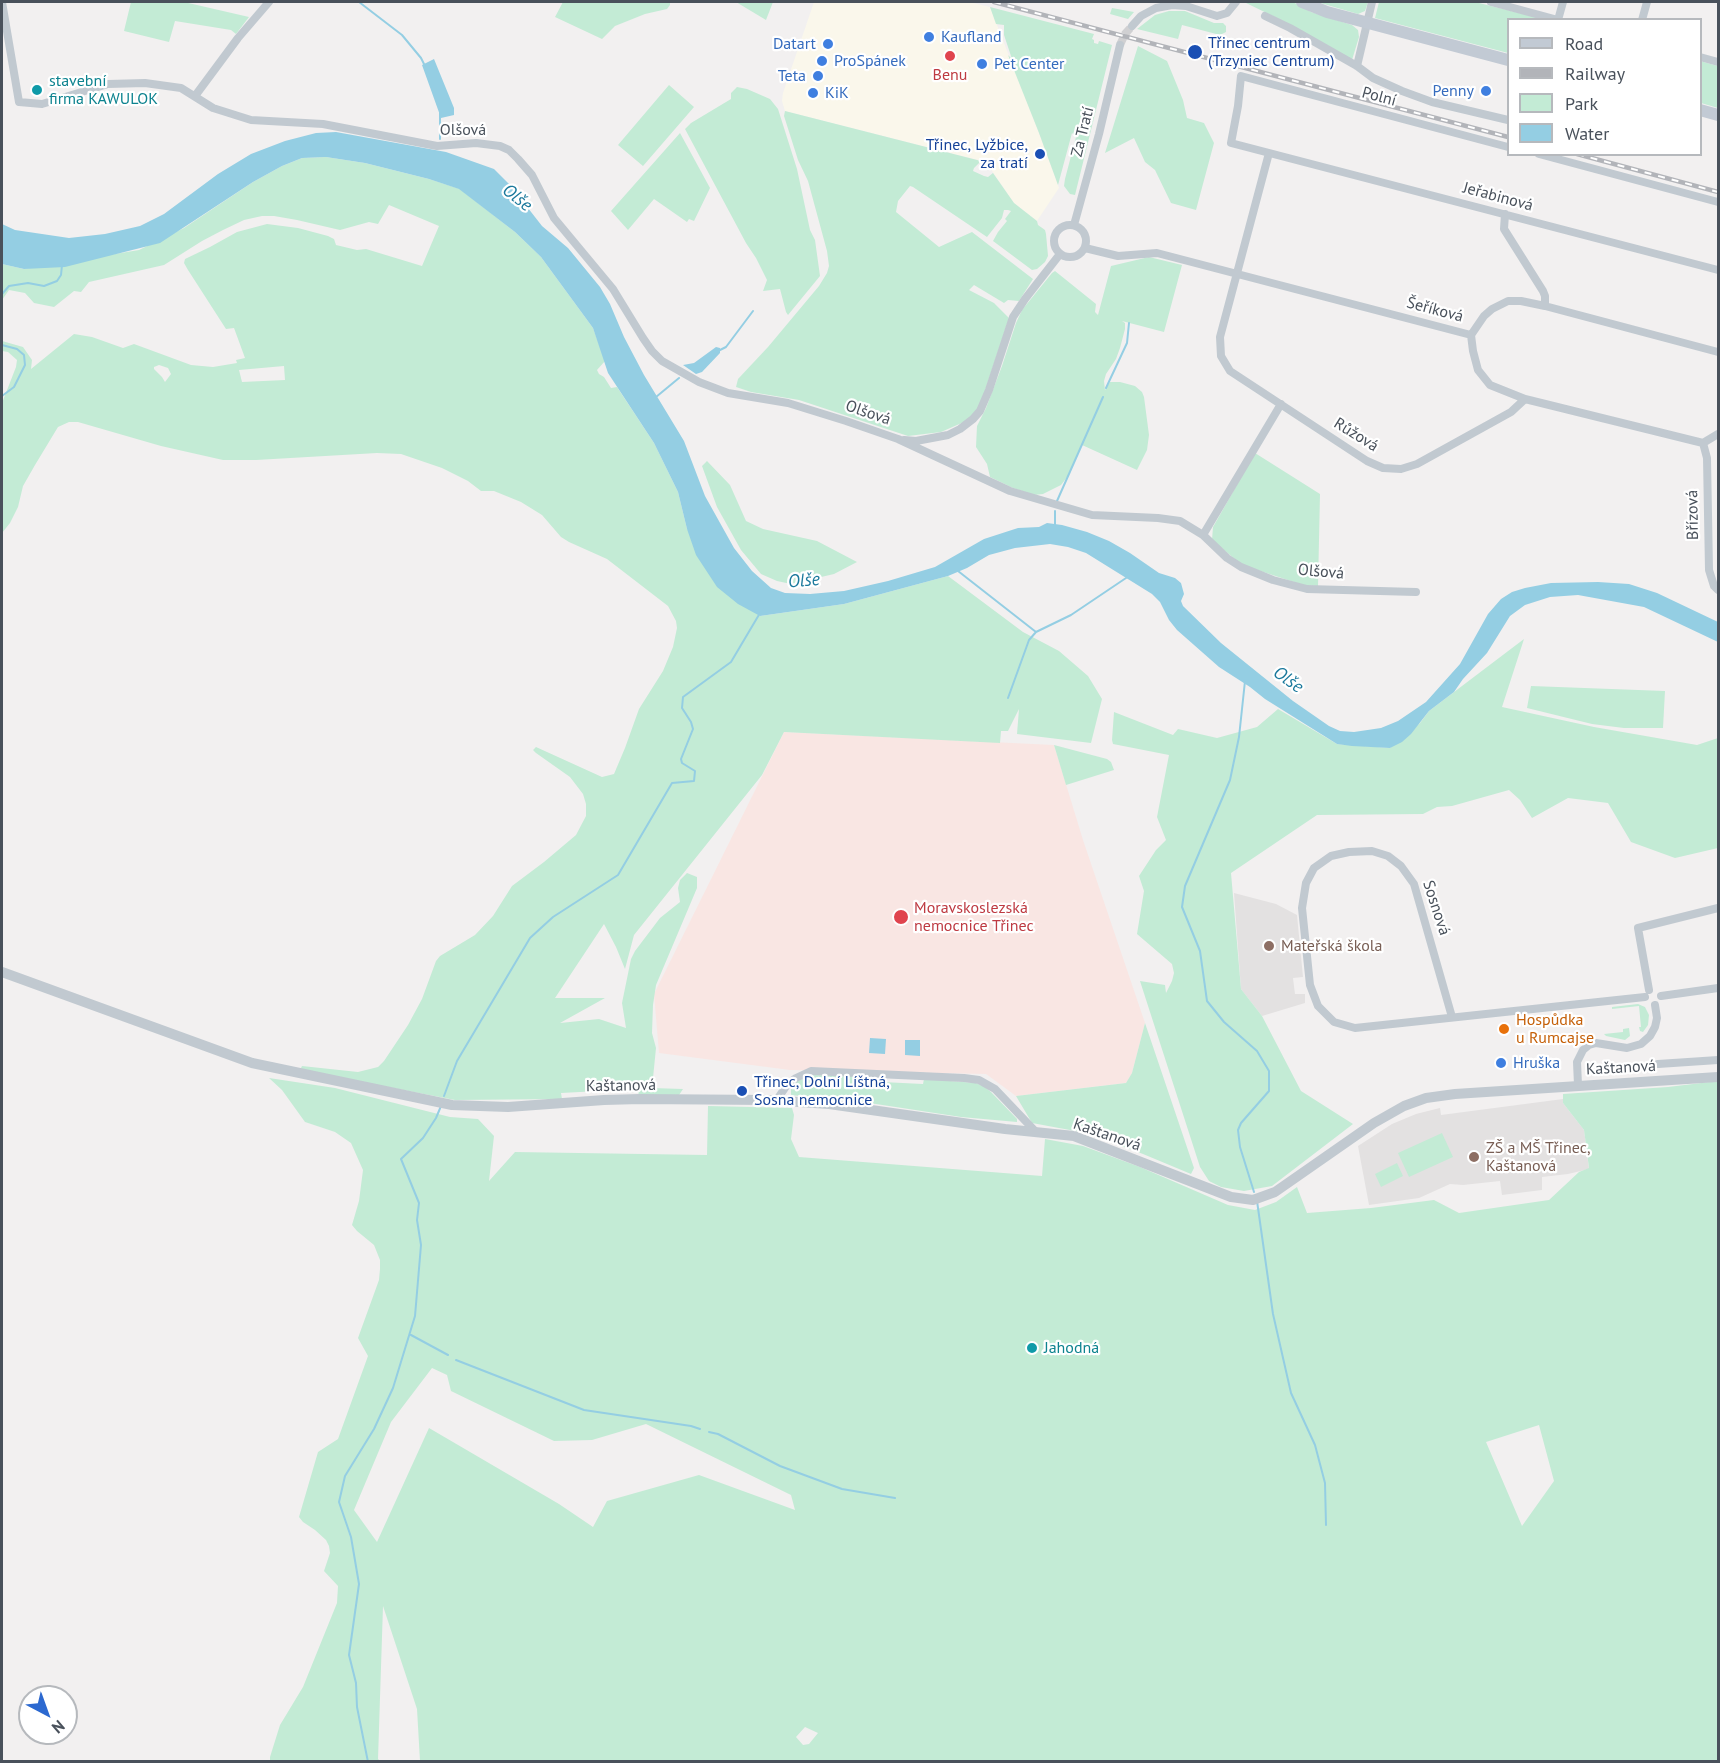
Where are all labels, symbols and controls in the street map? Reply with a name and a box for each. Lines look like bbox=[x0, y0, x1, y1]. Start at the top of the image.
legend bbox=[1507, 18, 1702, 156]
place label: Kaufland bbox=[941, 27, 1001, 47]
marker: Kaufland bbox=[922, 30, 936, 44]
text: Road bbox=[1565, 32, 1603, 55]
place label: Třinec centrum (Trzyniec Centrum) bbox=[1208, 33, 1334, 71]
place label: Datart bbox=[773, 34, 816, 54]
marker: Datart bbox=[821, 37, 835, 51]
marker: Třinec centrum (Trzyniec Centrum) bbox=[1186, 43, 1204, 61]
marker: Benu bbox=[943, 49, 957, 63]
place label: ProSpánek bbox=[834, 51, 906, 71]
marker: ProSpánek bbox=[815, 54, 829, 68]
place label: Pet Center bbox=[994, 54, 1064, 74]
marker: Pet Center bbox=[975, 57, 989, 71]
text: Railway bbox=[1565, 62, 1625, 85]
place label: Benu bbox=[933, 65, 967, 85]
place label: Teta bbox=[778, 66, 806, 86]
marker: Teta bbox=[811, 69, 825, 83]
place label: stavební firma KAWULOK bbox=[49, 71, 158, 109]
place label: Penny bbox=[1433, 81, 1474, 101]
marker: stavební firma KAWULOK bbox=[30, 83, 44, 97]
place label: KiK bbox=[825, 83, 849, 103]
street label: Polní bbox=[1360, 83, 1398, 111]
marker: Penny bbox=[1479, 84, 1493, 98]
marker: KiK bbox=[806, 86, 820, 100]
text: Park bbox=[1565, 92, 1598, 115]
street label: Za Tratí bbox=[1068, 105, 1098, 159]
street label: Olšová bbox=[440, 120, 486, 140]
text: Water bbox=[1565, 122, 1609, 145]
place label: Třinec, Lyžbice, za tratí bbox=[926, 135, 1028, 173]
marker: Třinec, Lyžbice, za tratí bbox=[1033, 147, 1047, 161]
street label: Jeřabinová bbox=[1461, 178, 1535, 216]
water label: Olše bbox=[498, 180, 536, 216]
street label: Šeříková bbox=[1405, 293, 1465, 327]
street label: Olšová bbox=[843, 396, 893, 430]
street label: Růžová bbox=[1330, 414, 1382, 456]
street label: Břízová bbox=[1683, 490, 1703, 540]
street label: Olšová bbox=[1297, 560, 1345, 584]
water label: Olše bbox=[787, 569, 821, 593]
water label: Olše bbox=[1269, 662, 1307, 698]
street label: Sosnová bbox=[1418, 878, 1454, 938]
place label: Moravskoslezská nemocnice Třinec bbox=[914, 898, 1034, 936]
marker: Moravskoslezská nemocnice Třinec bbox=[892, 908, 910, 926]
place label: Mateřská škola bbox=[1281, 936, 1382, 956]
marker: Mateřská škola bbox=[1262, 939, 1276, 953]
place label: Hospůdka u Rumcajse bbox=[1516, 1010, 1594, 1048]
marker: Hospůdka u Rumcajse bbox=[1497, 1022, 1511, 1036]
place label: Hruška bbox=[1513, 1053, 1560, 1073]
marker: Hruška bbox=[1494, 1056, 1508, 1070]
street label: Kaštanová bbox=[1585, 1057, 1657, 1079]
place label: Třinec, Dolní Líštná, Sosna nemocnice bbox=[754, 1072, 890, 1110]
street label: Kaštanová bbox=[586, 1076, 656, 1096]
marker: Třinec, Dolní Líštná, Sosna nemocnice bbox=[735, 1084, 749, 1098]
street label: Kaštanová bbox=[1071, 1115, 1143, 1155]
place label: ZŠ a MŠ Třinec, Kaštanová bbox=[1486, 1138, 1591, 1176]
marker: ZŠ a MŠ Třinec, Kaštanová bbox=[1467, 1150, 1481, 1164]
place label: Jahodná bbox=[1044, 1338, 1099, 1358]
marker: Jahodná bbox=[1025, 1341, 1039, 1355]
north arrow bbox=[18, 1685, 78, 1745]
text: N bbox=[48, 1716, 69, 1738]

